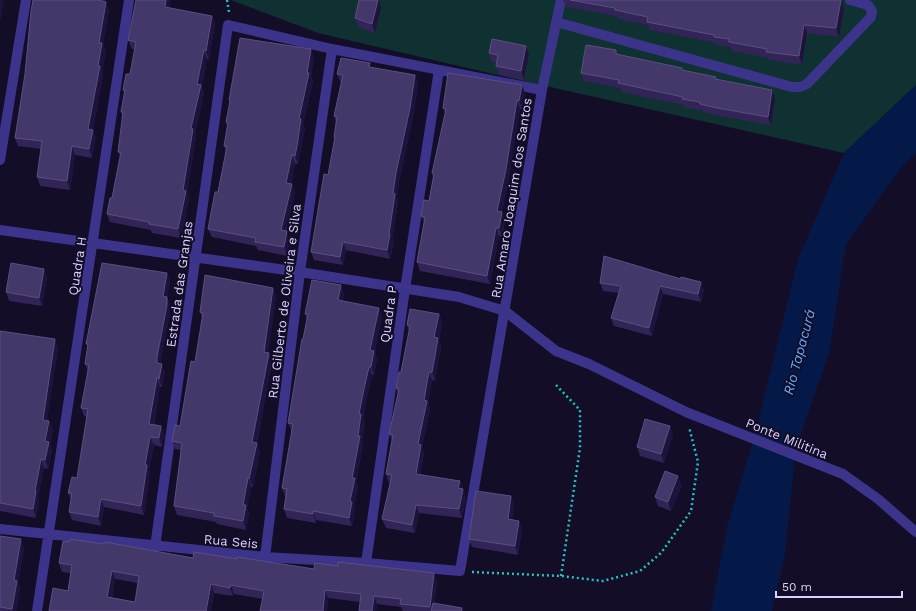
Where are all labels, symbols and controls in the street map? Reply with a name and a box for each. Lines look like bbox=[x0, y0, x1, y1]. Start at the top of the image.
street label: Rua Amaro Joaquim dos Santos bbox=[488, 97, 535, 299]
street label: Rua Gilberto de Oliveira e Silva bbox=[265, 202, 304, 399]
street label: Estrada das Granjas bbox=[163, 220, 196, 348]
street label: Quadra H bbox=[65, 236, 90, 297]
street label: Quadra P bbox=[377, 284, 400, 344]
water label: Rio Tapacurá bbox=[780, 307, 818, 396]
street label: Ponte Militina bbox=[744, 415, 831, 462]
street label: Rua Seis bbox=[203, 532, 259, 551]
scale bar bbox=[776, 573, 902, 599]
text: 50 m bbox=[782, 580, 812, 594]

